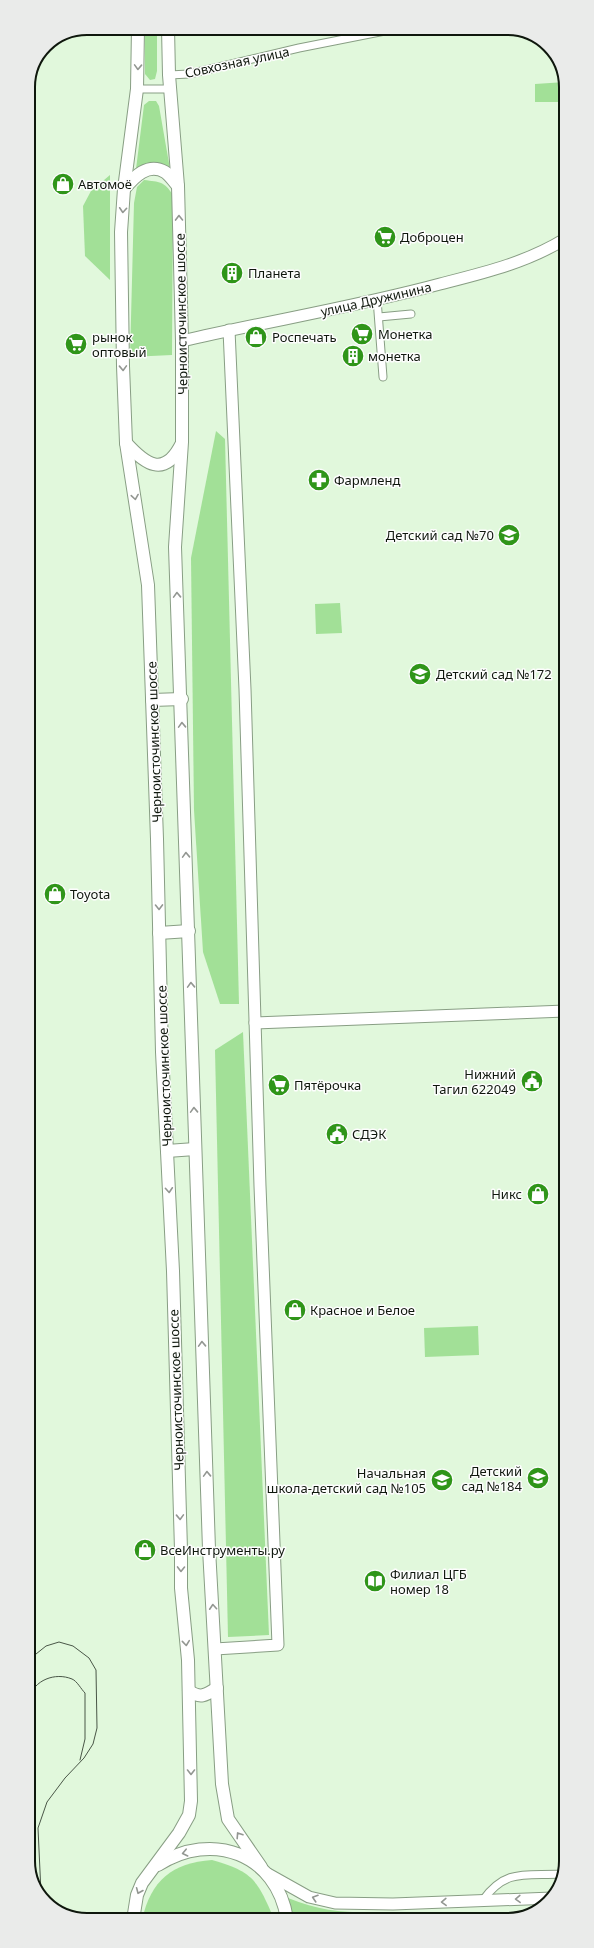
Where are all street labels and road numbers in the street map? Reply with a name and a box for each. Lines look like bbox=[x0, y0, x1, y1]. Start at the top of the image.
street label: Совхозная улица bbox=[183, 42, 291, 82]
street label: Черноисточинское шоссе bbox=[171, 233, 191, 395]
street label: улица Дружинина bbox=[319, 278, 433, 320]
street label: Черноисточинское шоссе bbox=[142, 661, 166, 823]
street label: Черноисточинское шоссе bbox=[152, 985, 176, 1147]
street label: Черноисточинское шоссе bbox=[164, 1309, 188, 1471]

